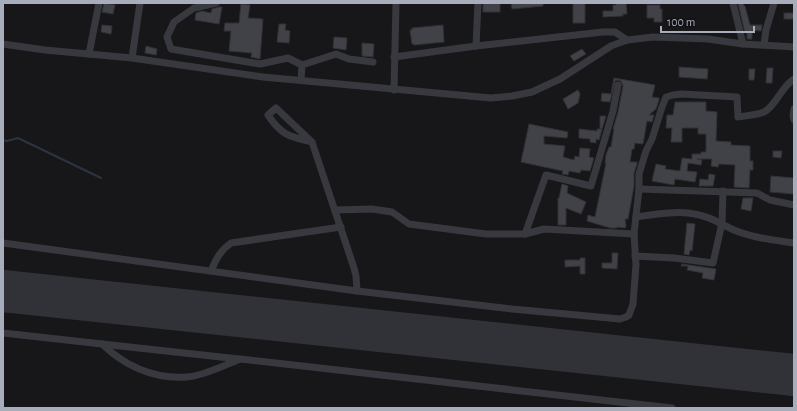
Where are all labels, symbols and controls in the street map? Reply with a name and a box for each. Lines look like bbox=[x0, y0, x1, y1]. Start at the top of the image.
scale bar bbox=[661, 8, 754, 34]
text: 100 m bbox=[667, 16, 695, 28]

